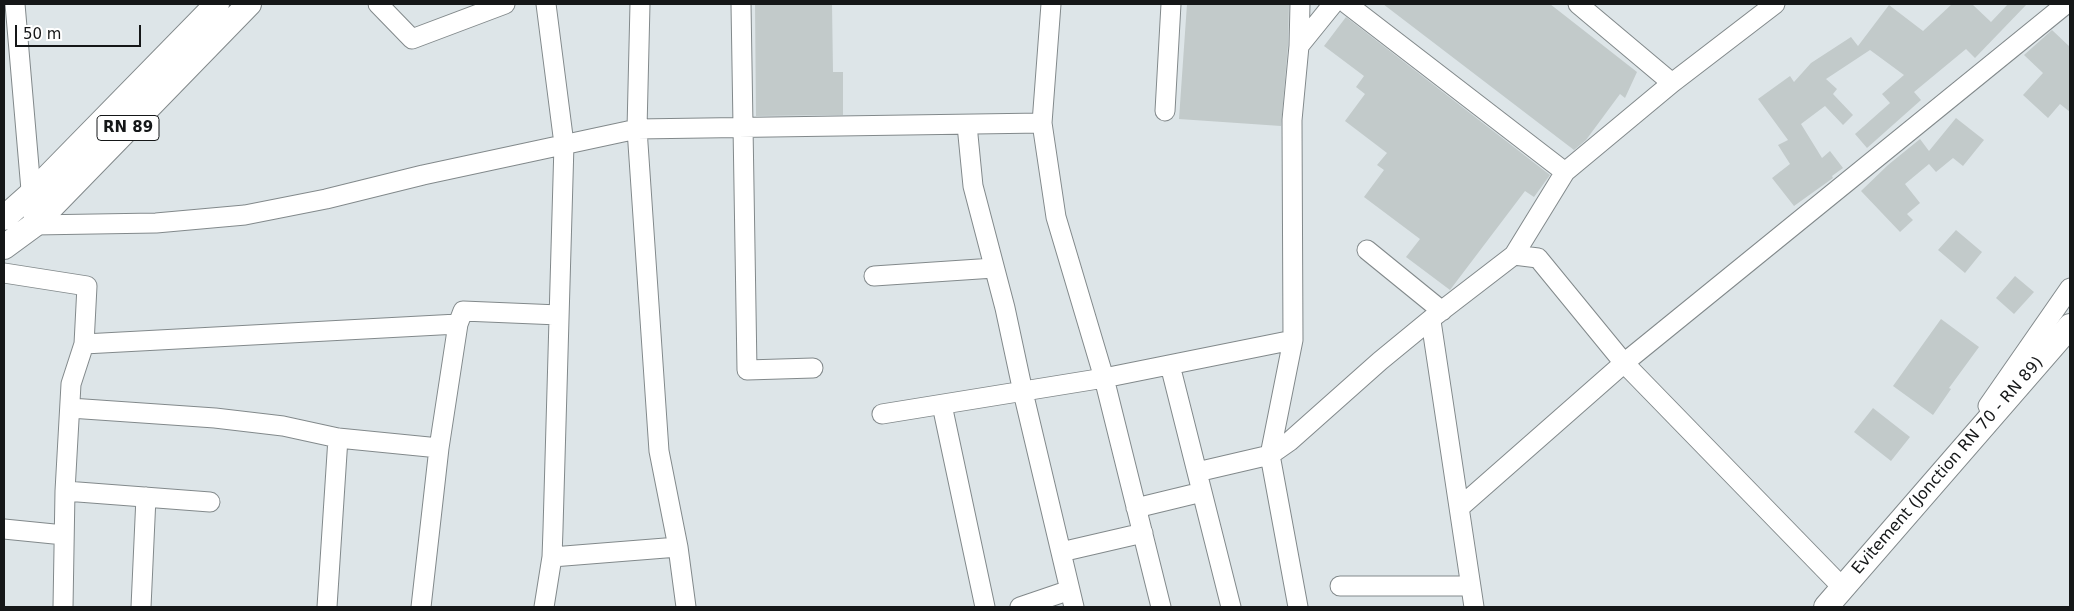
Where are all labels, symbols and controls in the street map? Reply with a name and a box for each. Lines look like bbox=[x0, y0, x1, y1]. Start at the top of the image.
scale bar bbox=[18, 15, 144, 47]
text: 50 m bbox=[23, 25, 61, 43]
road number: RN 89 bbox=[97, 116, 159, 140]
street label: Evitement (Jonction RN 70 - RN 89) bbox=[1848, 353, 2048, 579]

